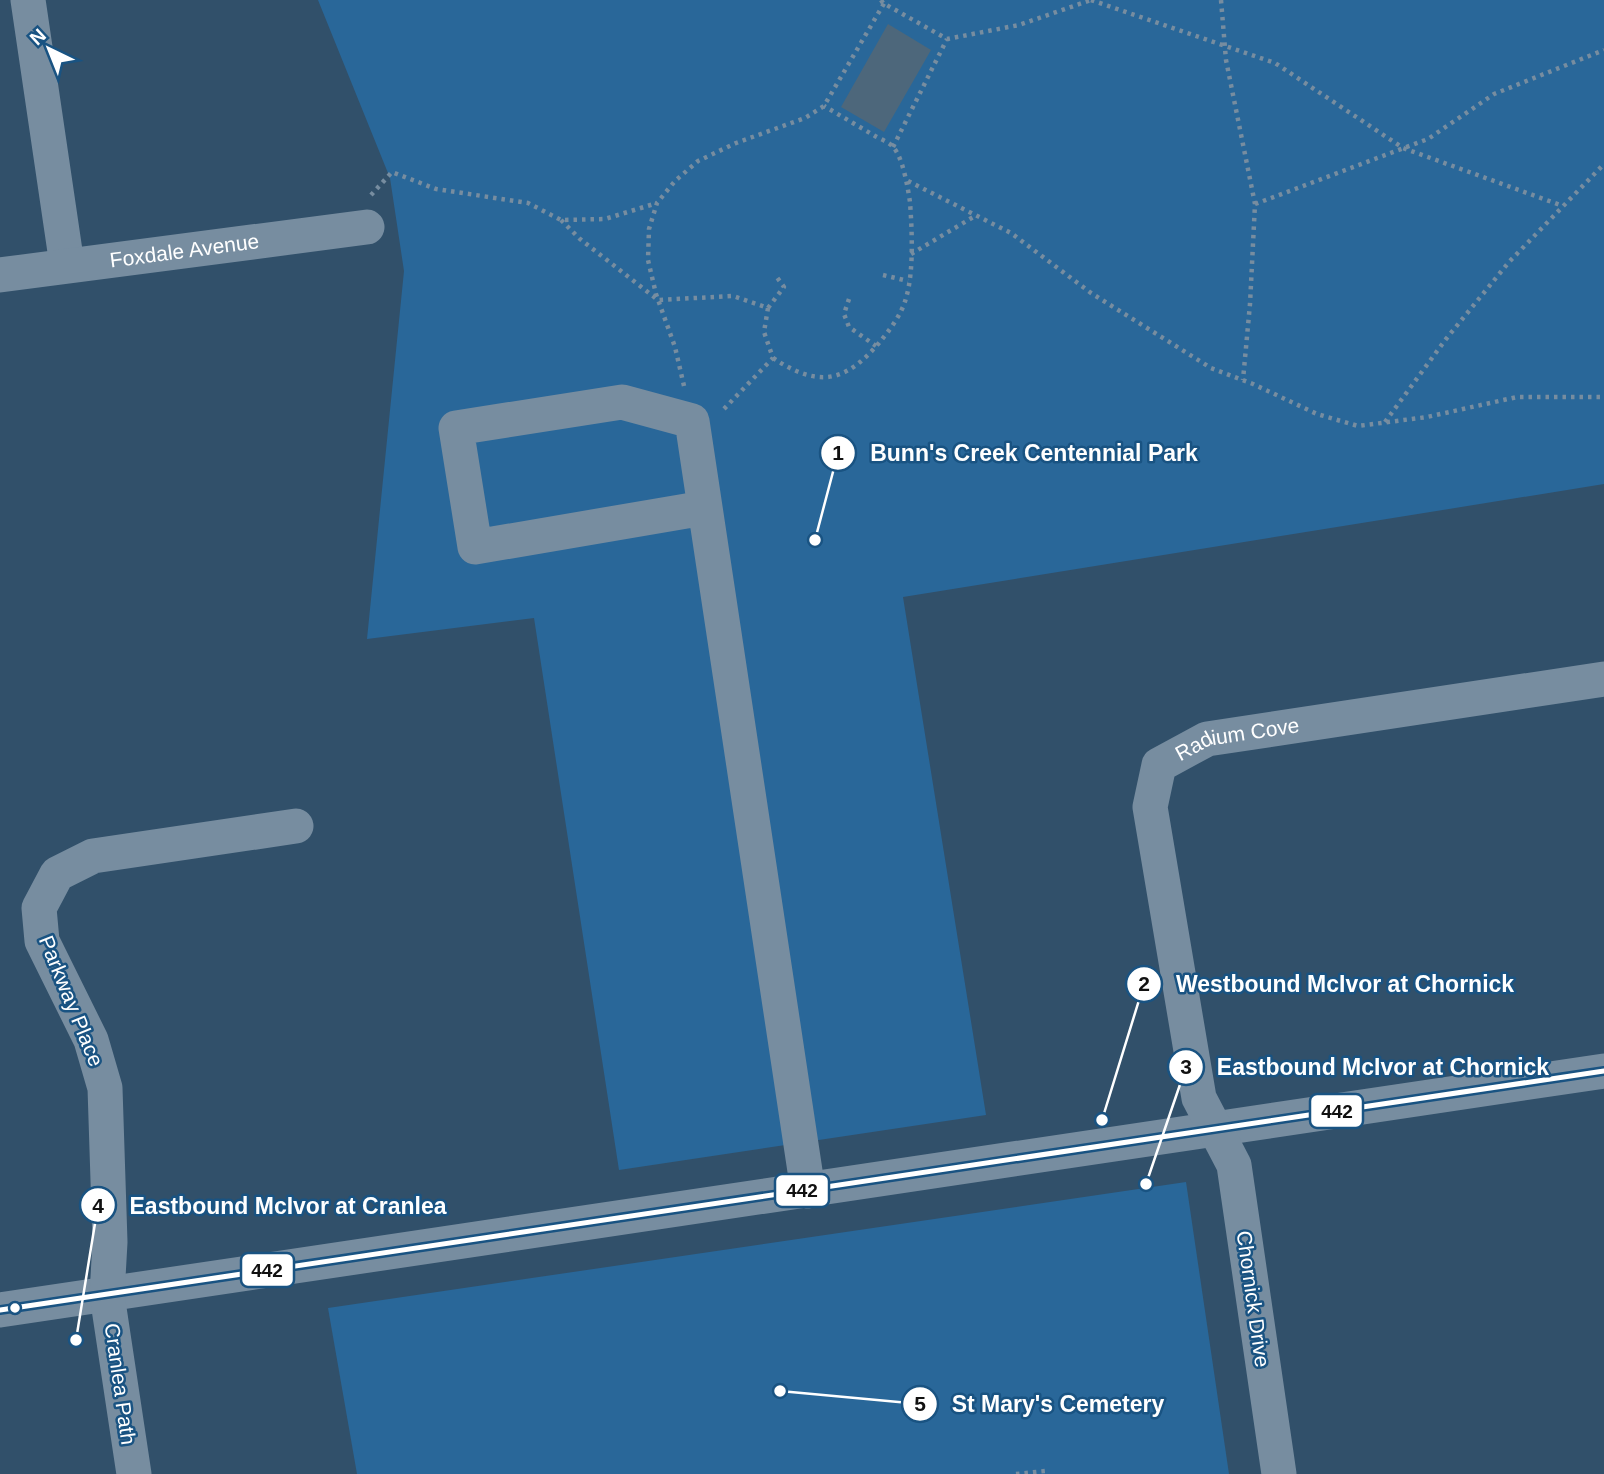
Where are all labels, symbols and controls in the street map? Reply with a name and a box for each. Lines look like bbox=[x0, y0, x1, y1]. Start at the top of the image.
north arrow bbox=[14, 14, 84, 84]
text: N bbox=[26, 25, 50, 49]
street label: Foxdale Avenue bbox=[108, 229, 260, 272]
callout: Bunn's Creek Centennial Park bbox=[821, 431, 1211, 475]
text: Bunn's Creek Centennial Park bbox=[870, 440, 1198, 466]
text: 1 bbox=[832, 441, 844, 464]
street label: Radium Cove bbox=[1171, 713, 1301, 765]
street label: Parkway Place bbox=[35, 932, 108, 1070]
callout: Westbound McIvor at Chornick bbox=[1126, 962, 1528, 1006]
text: Westbound McIvor at Chornick bbox=[1176, 971, 1514, 997]
text: 2 bbox=[1138, 972, 1150, 995]
callout: Eastbound McIvor at Chornick bbox=[1168, 1045, 1563, 1089]
text: Eastbound McIvor at Chornick bbox=[1217, 1054, 1549, 1080]
text: 3 bbox=[1180, 1055, 1192, 1078]
line badge: 442 bbox=[1310, 1094, 1363, 1128]
text: 442 bbox=[1321, 1101, 1353, 1122]
line badge: 442 bbox=[775, 1174, 829, 1207]
text: 442 bbox=[786, 1180, 818, 1201]
callout: Eastbound McIvor at Cranlea bbox=[81, 1183, 461, 1227]
text: Eastbound McIvor at Cranlea bbox=[130, 1193, 447, 1219]
text: 4 bbox=[92, 1194, 104, 1217]
street label: Chornick Drive bbox=[1233, 1229, 1274, 1369]
line badge: 442 bbox=[241, 1253, 294, 1287]
text: 442 bbox=[251, 1260, 283, 1281]
unlabelled marker bbox=[8, 1301, 22, 1315]
street label: Cranlea Path bbox=[101, 1322, 140, 1446]
callout: St Mary's Cemetery bbox=[902, 1382, 1178, 1426]
text: St Mary's Cemetery bbox=[952, 1391, 1164, 1417]
text: 5 bbox=[914, 1392, 926, 1415]

